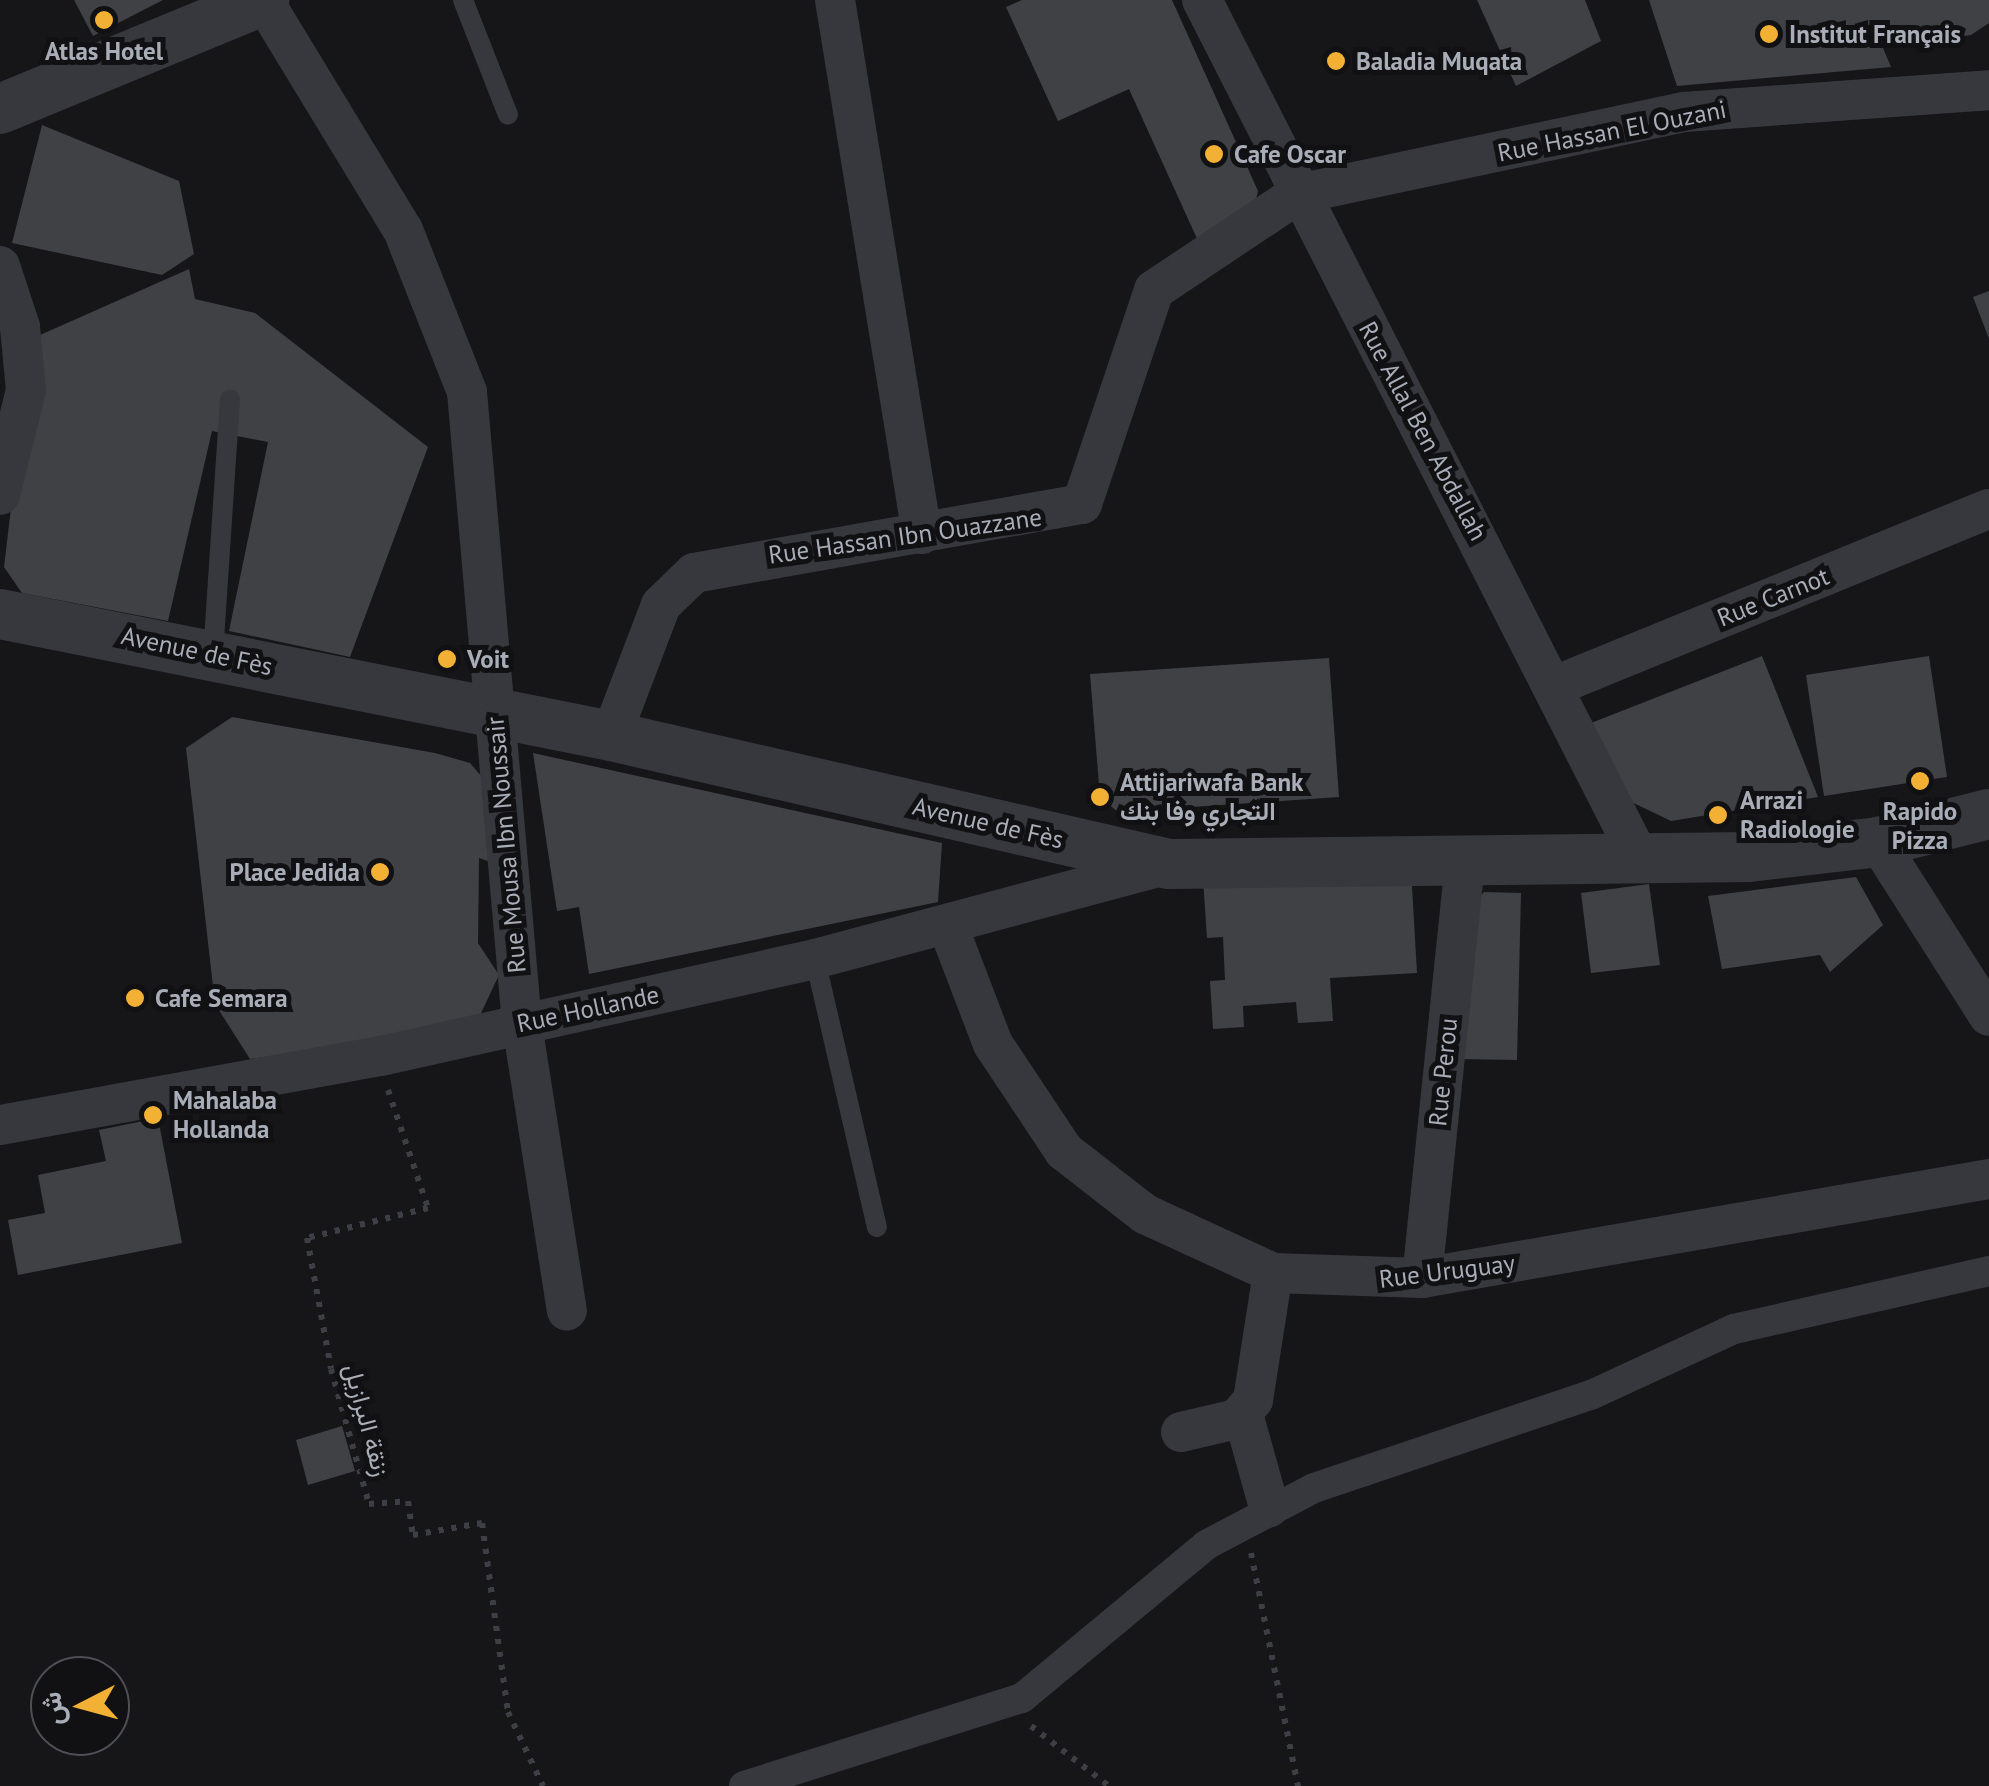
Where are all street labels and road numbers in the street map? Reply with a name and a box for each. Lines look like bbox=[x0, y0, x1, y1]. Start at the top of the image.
street label: Rue Hassan El Ouzani bbox=[1495, 94, 1729, 168]
street label: Rue Allal Ben Abdallah bbox=[1352, 316, 1494, 546]
street label: Rue Hassan Ibn Ouazzane bbox=[766, 502, 1044, 570]
street label: Rue Carnot bbox=[1713, 561, 1833, 633]
street label: Avenue de Fès bbox=[119, 620, 275, 682]
street label: Rue Mousa Ibn Noussair bbox=[480, 716, 532, 974]
street label: Avenue de Fès bbox=[910, 791, 1066, 855]
street label: Rue Hollande bbox=[514, 979, 662, 1039]
street label: Rue Perou bbox=[1422, 1016, 1464, 1128]
street label: Rue Uruguay bbox=[1377, 1248, 1517, 1294]
street label: زنقة البرازيل bbox=[338, 1360, 396, 1480]

